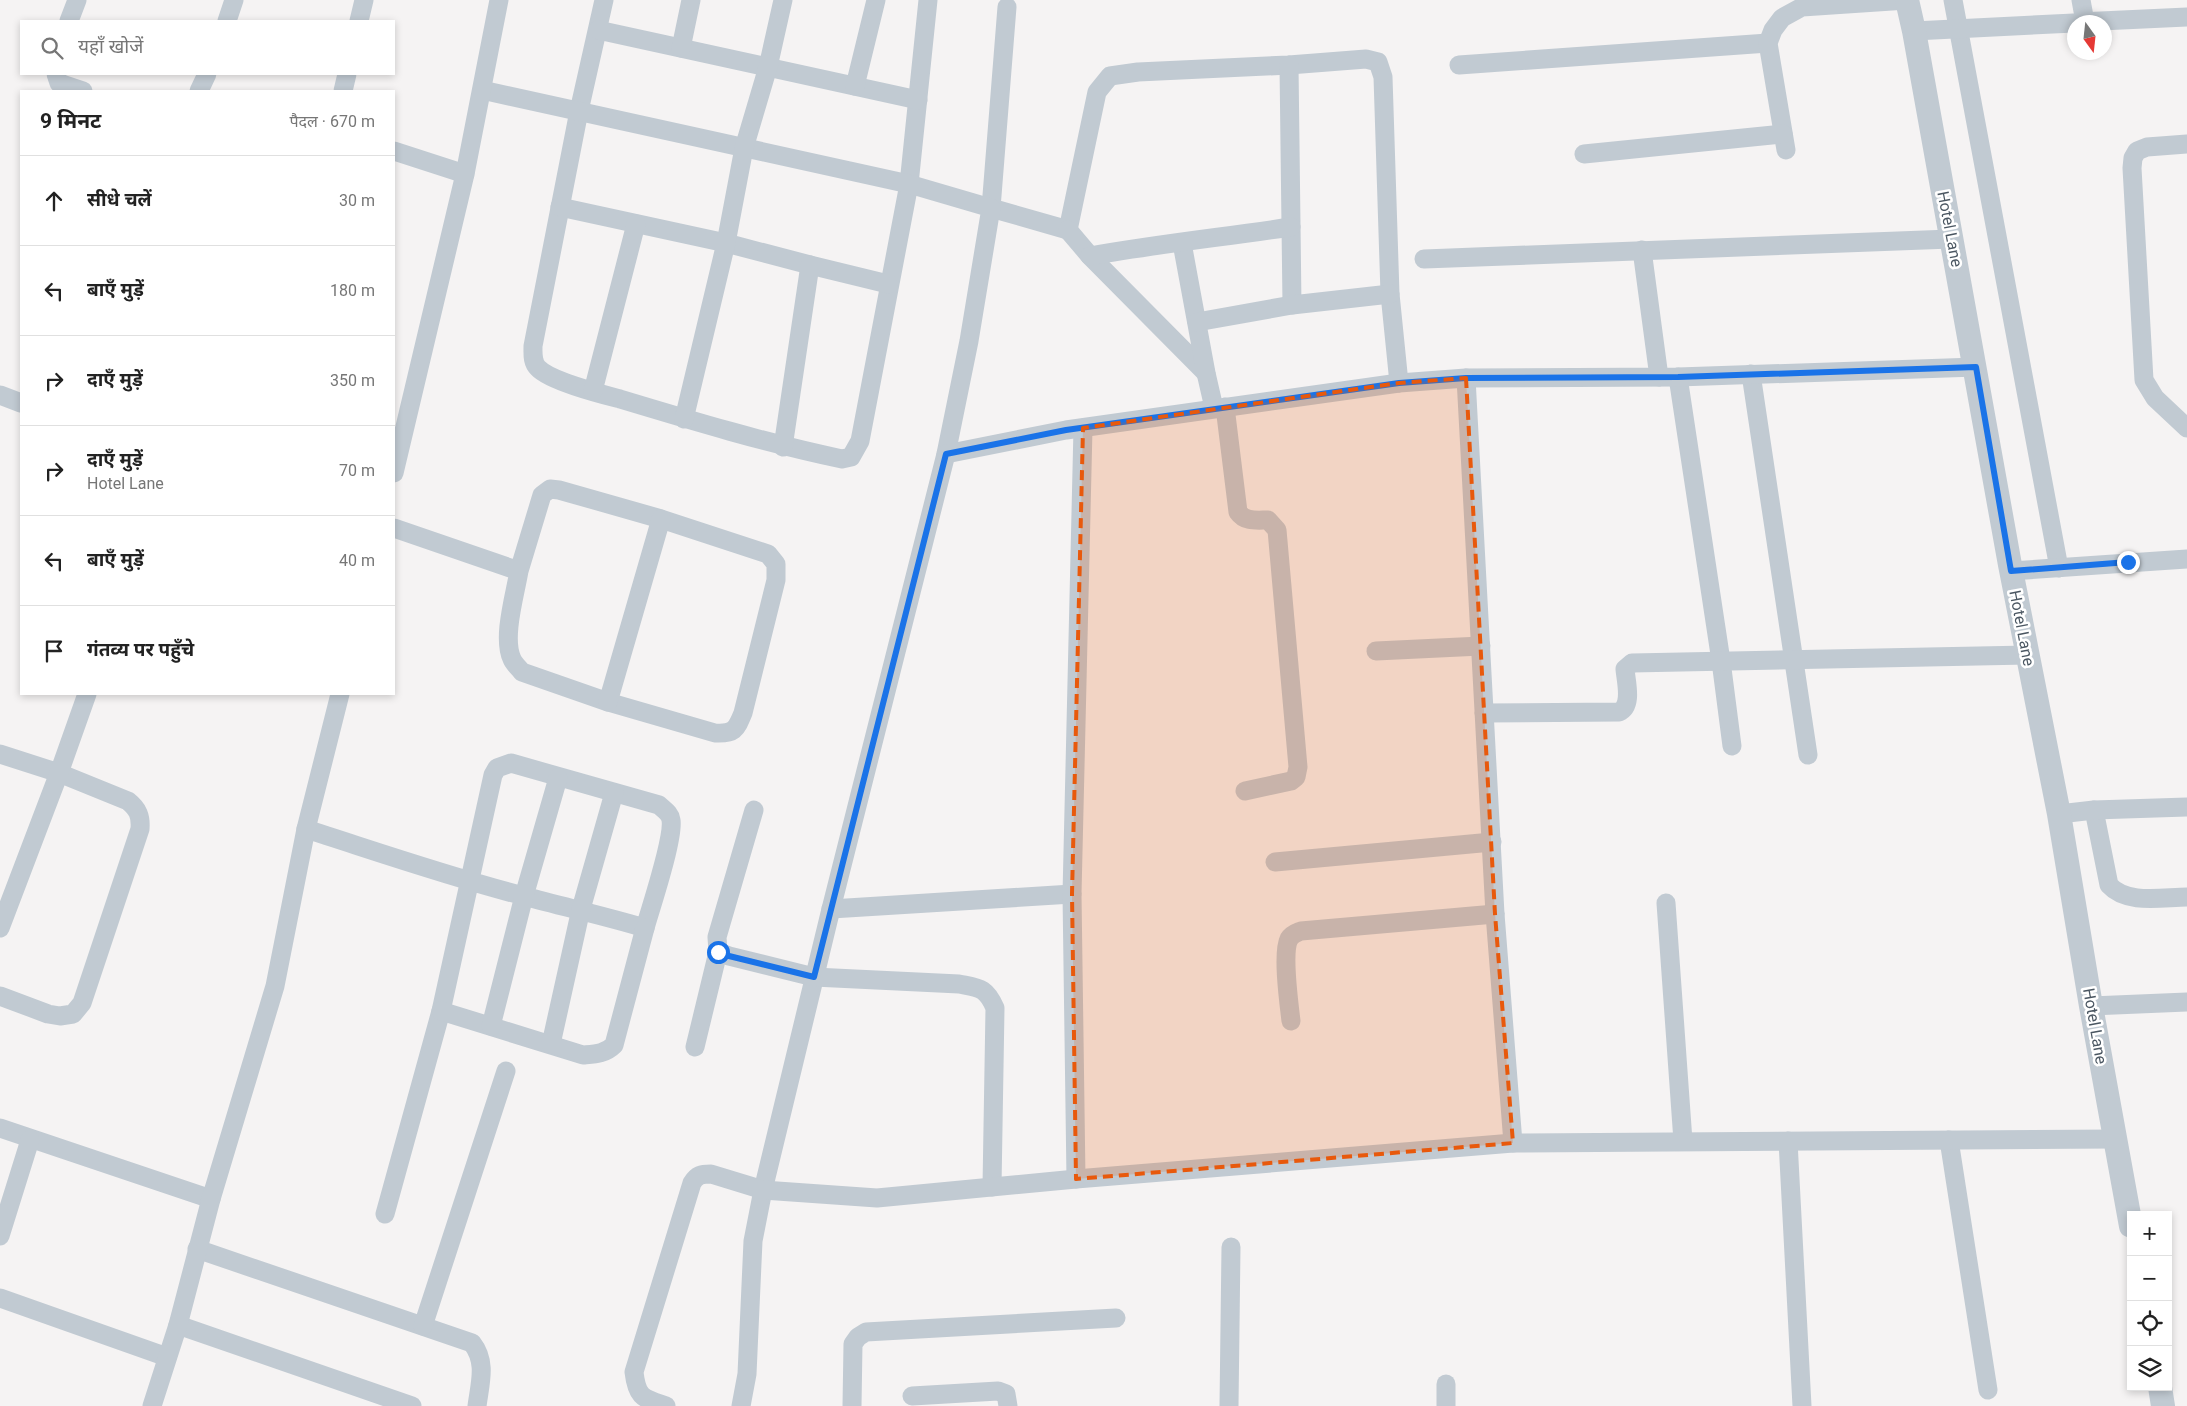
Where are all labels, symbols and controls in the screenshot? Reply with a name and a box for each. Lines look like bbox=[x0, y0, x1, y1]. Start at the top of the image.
north arrow bbox=[2067, 15, 2112, 60]
search box bbox=[20, 20, 395, 75]
icon: search bbox=[38, 34, 66, 62]
text: यहाँ खोजें bbox=[78, 35, 143, 58]
text: 9 मिनट bbox=[40, 109, 101, 133]
text: पैदल · 670 m bbox=[289, 112, 375, 131]
icon: ahead bbox=[40, 187, 68, 215]
text: सीधे चलें bbox=[87, 188, 152, 211]
street label: Hotel Lane bbox=[1933, 190, 1967, 268]
text: 30 m bbox=[339, 191, 375, 210]
icon: left bbox=[40, 277, 68, 305]
text: बाएँ मुड़ें bbox=[87, 278, 144, 301]
text: 180 m bbox=[330, 281, 375, 300]
icon: right bbox=[40, 367, 68, 395]
text: दाएँ मुड़ें bbox=[87, 368, 143, 391]
text: 350 m bbox=[330, 371, 375, 390]
text: दाएँ मुड़ें bbox=[87, 448, 143, 471]
icon: right bbox=[40, 457, 68, 485]
text: 70 m bbox=[339, 461, 375, 480]
text: Hotel Lane bbox=[87, 474, 164, 493]
icon: left bbox=[40, 547, 68, 575]
text: बाएँ मुड़ें bbox=[87, 548, 144, 571]
text: 40 m bbox=[339, 551, 375, 570]
route end bbox=[2117, 551, 2140, 574]
street label: Hotel Lane bbox=[2005, 589, 2039, 667]
icon: arrive bbox=[40, 637, 68, 665]
text: गंतव्य पर पहुँचे bbox=[87, 638, 194, 661]
route start bbox=[707, 941, 730, 964]
street label: Hotel Lane bbox=[2079, 987, 2111, 1065]
map controls bbox=[2127, 1211, 2172, 1391]
button: + bbox=[2127, 1211, 2172, 1256]
button: − bbox=[2127, 1256, 2172, 1301]
button: locate bbox=[2127, 1301, 2172, 1346]
button: layers bbox=[2127, 1346, 2172, 1391]

